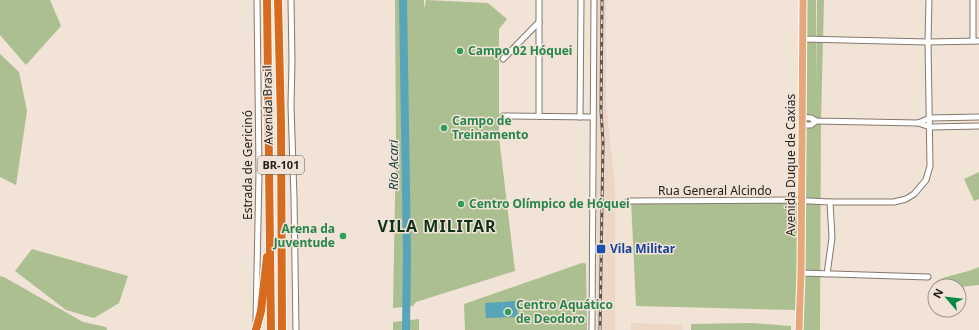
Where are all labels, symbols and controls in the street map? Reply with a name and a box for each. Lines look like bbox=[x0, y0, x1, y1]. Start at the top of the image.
place label: Campo 02 Hóquei bbox=[468, 42, 572, 59]
marker: Campo 02 Hóquei bbox=[455, 46, 465, 56]
street label: Avenida Brasil bbox=[258, 65, 277, 145]
street label: Avenida Duque de Caxias bbox=[782, 93, 799, 236]
street label: Estrada de Gericinó bbox=[239, 110, 256, 220]
place label: Campo de Treinamento bbox=[452, 112, 529, 143]
marker: Campo de Treinamento bbox=[439, 123, 449, 133]
water label: Rio Acari bbox=[384, 139, 402, 190]
road number: BR-101 bbox=[258, 156, 304, 174]
street label: Rua General Alcindo bbox=[658, 182, 772, 199]
place label: Centro Olímpico de Hóquei bbox=[469, 195, 630, 212]
marker: Centro Olímpico de Hóquei bbox=[456, 199, 466, 209]
district label: VILA MILITAR bbox=[378, 215, 496, 237]
place label: Arena da Juventude bbox=[273, 220, 335, 251]
marker: Arena da Juventude bbox=[338, 231, 348, 241]
place label: Vila Militar bbox=[610, 240, 676, 257]
marker: Vila Militar bbox=[595, 243, 607, 255]
north arrow bbox=[927, 278, 967, 318]
text: N bbox=[929, 286, 946, 301]
place label: Centro Aquático de Deodoro bbox=[516, 296, 613, 327]
marker: Centro Aquático de Deodoro bbox=[503, 307, 513, 317]

